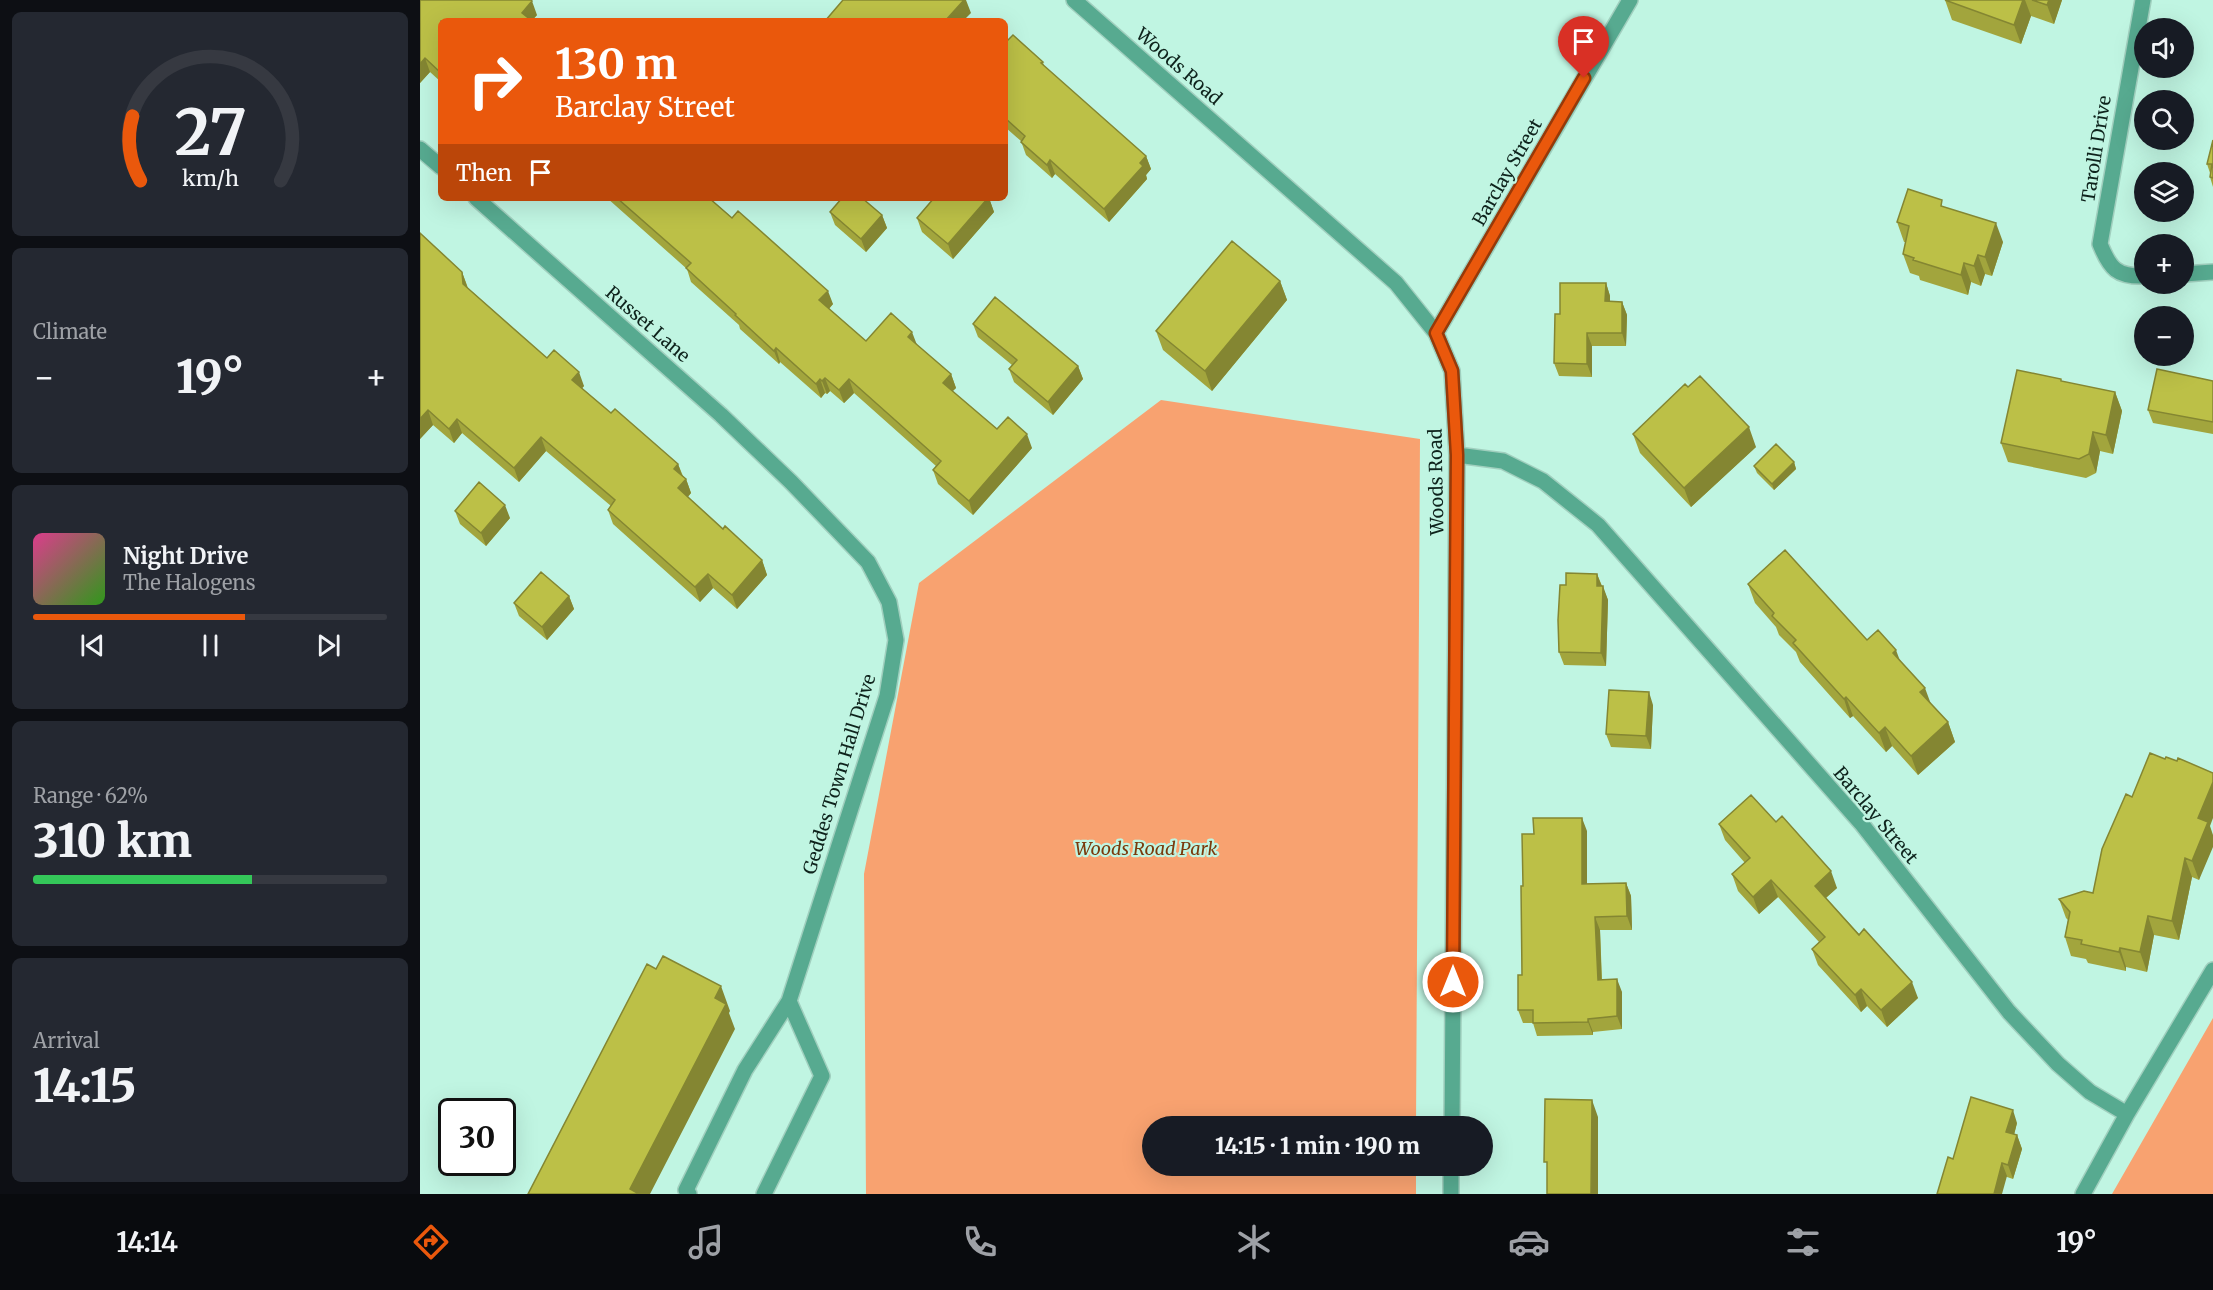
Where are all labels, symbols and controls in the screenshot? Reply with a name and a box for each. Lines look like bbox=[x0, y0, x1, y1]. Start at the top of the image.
pin bbox=[1558, 16, 1609, 78]
map controls bbox=[2134, 18, 2194, 366]
button: sound bbox=[2134, 18, 2194, 78]
street label: Woods Road bbox=[1130, 22, 1227, 110]
icon: arrive bbox=[1567, 25, 1600, 58]
text: 130 m bbox=[555, 38, 677, 90]
icon: right bbox=[456, 42, 534, 120]
text: Barclay Street bbox=[555, 90, 735, 124]
button: search bbox=[2134, 90, 2194, 150]
text: 27 bbox=[174, 94, 246, 172]
street label: Tarolli Drive bbox=[2076, 94, 2116, 204]
street label: Barclay Street bbox=[1467, 114, 1547, 230]
icon: arrive bbox=[524, 156, 557, 189]
text: Then bbox=[456, 159, 512, 187]
button: layers bbox=[2134, 162, 2194, 222]
text: km/h bbox=[182, 166, 238, 193]
button: + bbox=[2134, 234, 2194, 294]
street label: Russet Lane bbox=[601, 281, 695, 367]
button: − bbox=[2134, 306, 2194, 366]
text: Climate bbox=[33, 319, 107, 344]
text: 19° bbox=[176, 349, 244, 405]
text: − bbox=[33, 357, 55, 398]
text: + bbox=[365, 357, 387, 398]
street label: Woods Road bbox=[1424, 428, 1448, 537]
text: Night Drive bbox=[123, 542, 248, 570]
text: The Halogens bbox=[123, 570, 255, 595]
icon: previous bbox=[76, 629, 109, 662]
icon: pause bbox=[194, 629, 227, 662]
icon: next bbox=[312, 629, 345, 662]
street label: Geddes Town Hall Drive bbox=[798, 671, 880, 877]
street label: Barclay Street bbox=[1829, 762, 1923, 868]
text: Range · 62% bbox=[33, 783, 148, 808]
text: 310 km bbox=[33, 813, 192, 869]
park label: Woods Road Park bbox=[1075, 837, 1218, 860]
position arrow bbox=[1421, 950, 1485, 1014]
text: Arrival bbox=[33, 1028, 100, 1053]
text: 14:15 bbox=[33, 1058, 136, 1114]
speed limit sign: 30 bbox=[438, 1098, 516, 1176]
text: 14:15 · 1 min · 190 m bbox=[1215, 1132, 1420, 1160]
icon: directions bbox=[410, 1221, 452, 1263]
icon: music bbox=[685, 1221, 727, 1263]
icon: phone bbox=[959, 1221, 1001, 1263]
icon: climate bbox=[1233, 1221, 1275, 1263]
icon: car bbox=[1508, 1221, 1550, 1263]
icon: filters bbox=[1782, 1221, 1824, 1263]
text: 14:14 bbox=[116, 1225, 178, 1259]
text: 19° bbox=[2056, 1225, 2097, 1259]

